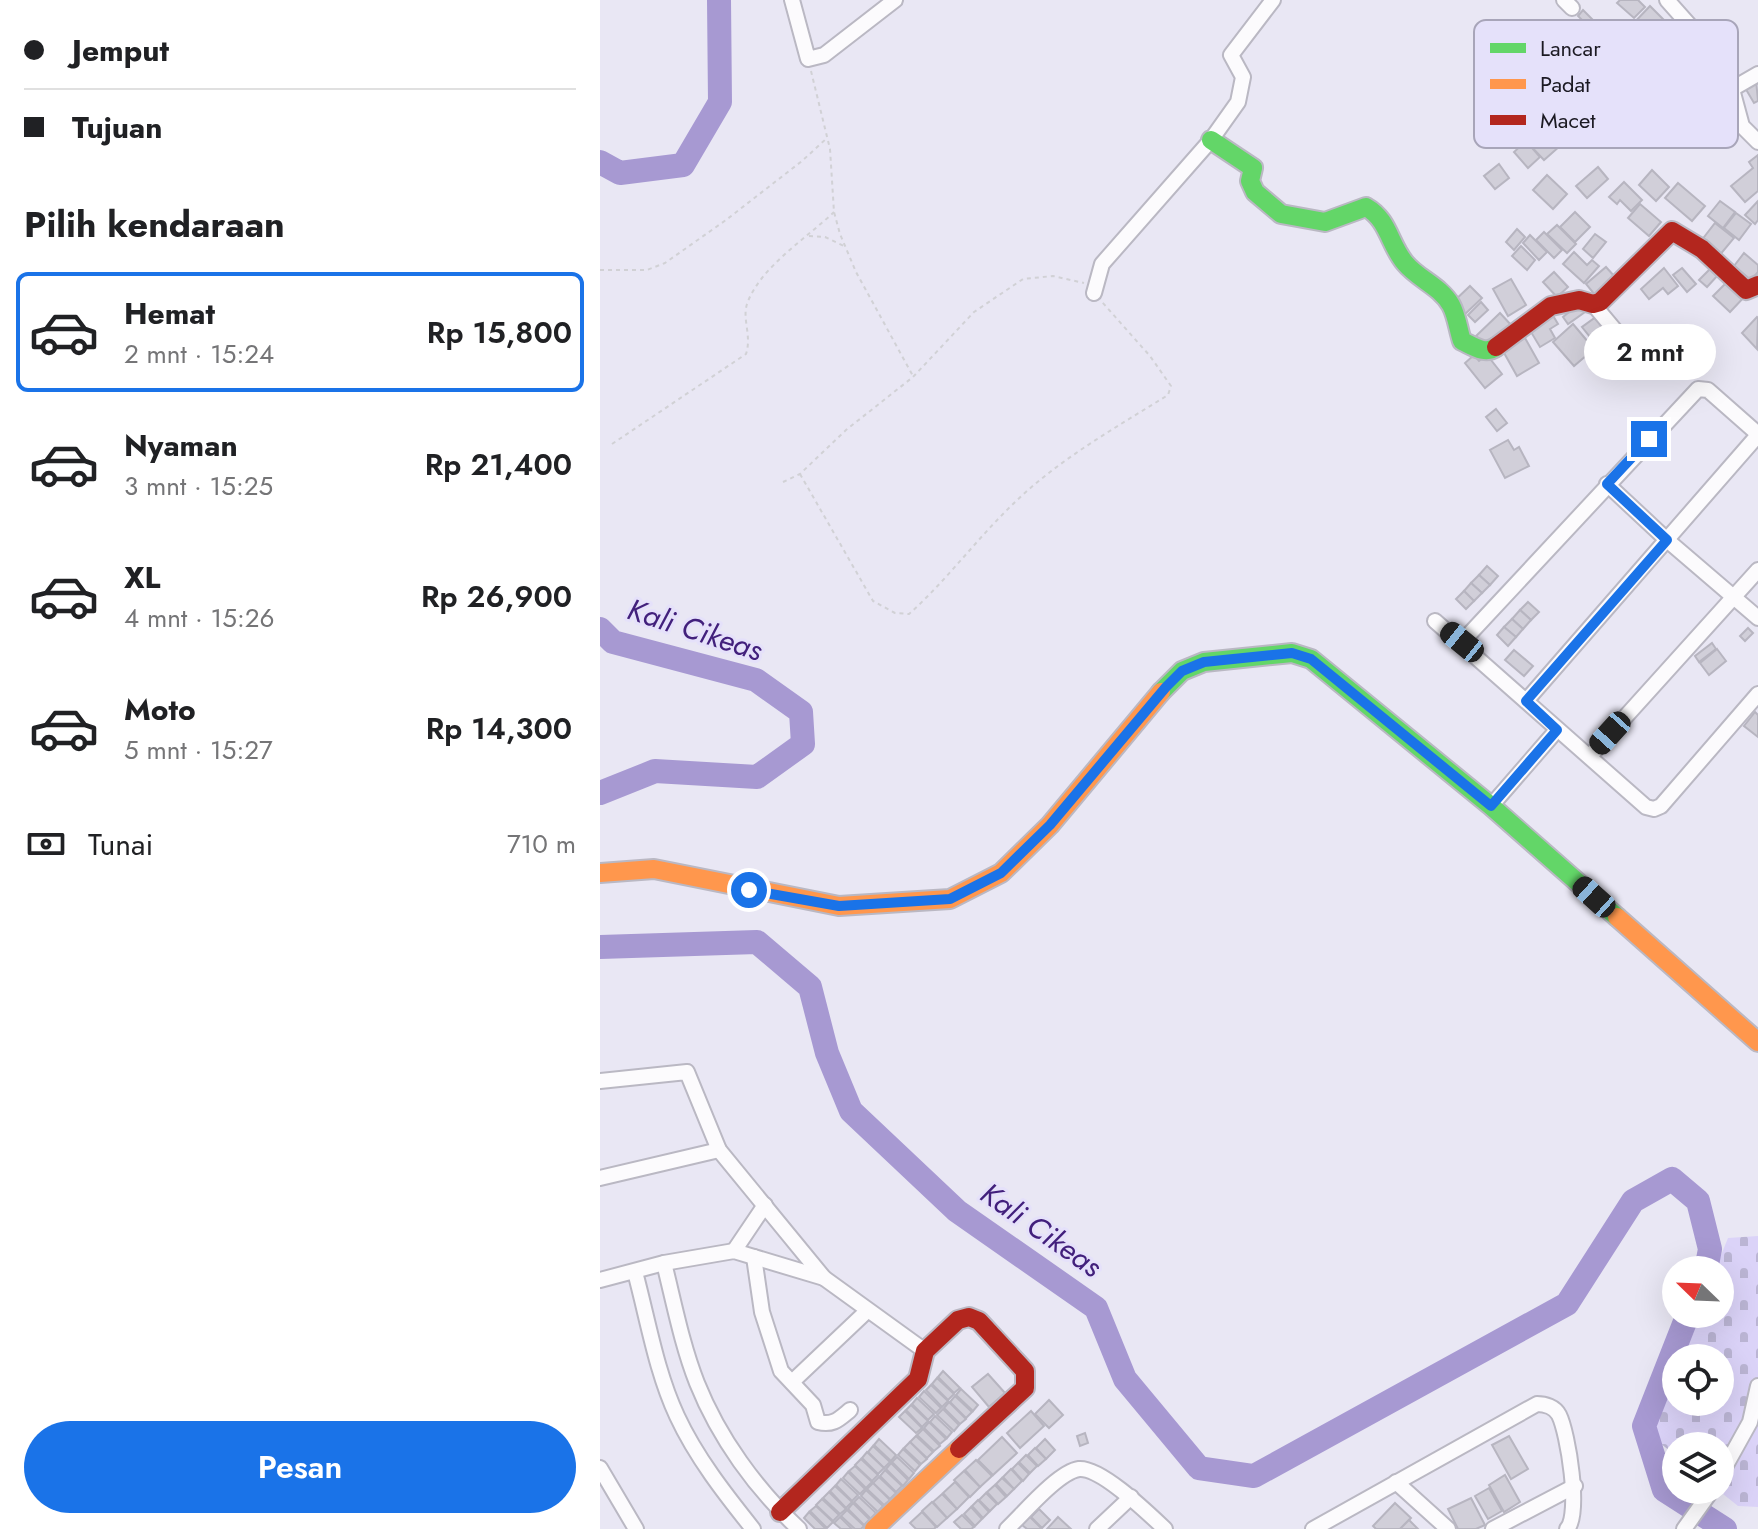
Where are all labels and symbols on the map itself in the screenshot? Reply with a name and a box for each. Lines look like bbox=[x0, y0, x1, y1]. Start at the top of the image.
legend bbox=[1474, 20, 1738, 148]
text: Lancar bbox=[1540, 32, 1601, 64]
text: Padat bbox=[1540, 68, 1591, 100]
text: Macet bbox=[1540, 104, 1596, 136]
callout: 2 mnt bbox=[1583, 323, 1715, 379]
route end bbox=[1631, 421, 1667, 457]
water label: Kali Cikeas bbox=[622, 588, 768, 672]
car bbox=[1436, 618, 1488, 666]
car bbox=[1585, 707, 1635, 759]
route start bbox=[731, 872, 767, 908]
car bbox=[1568, 872, 1620, 922]
water label: Kali Cikeas bbox=[972, 1172, 1111, 1287]
north arrow bbox=[1662, 1256, 1734, 1328]

